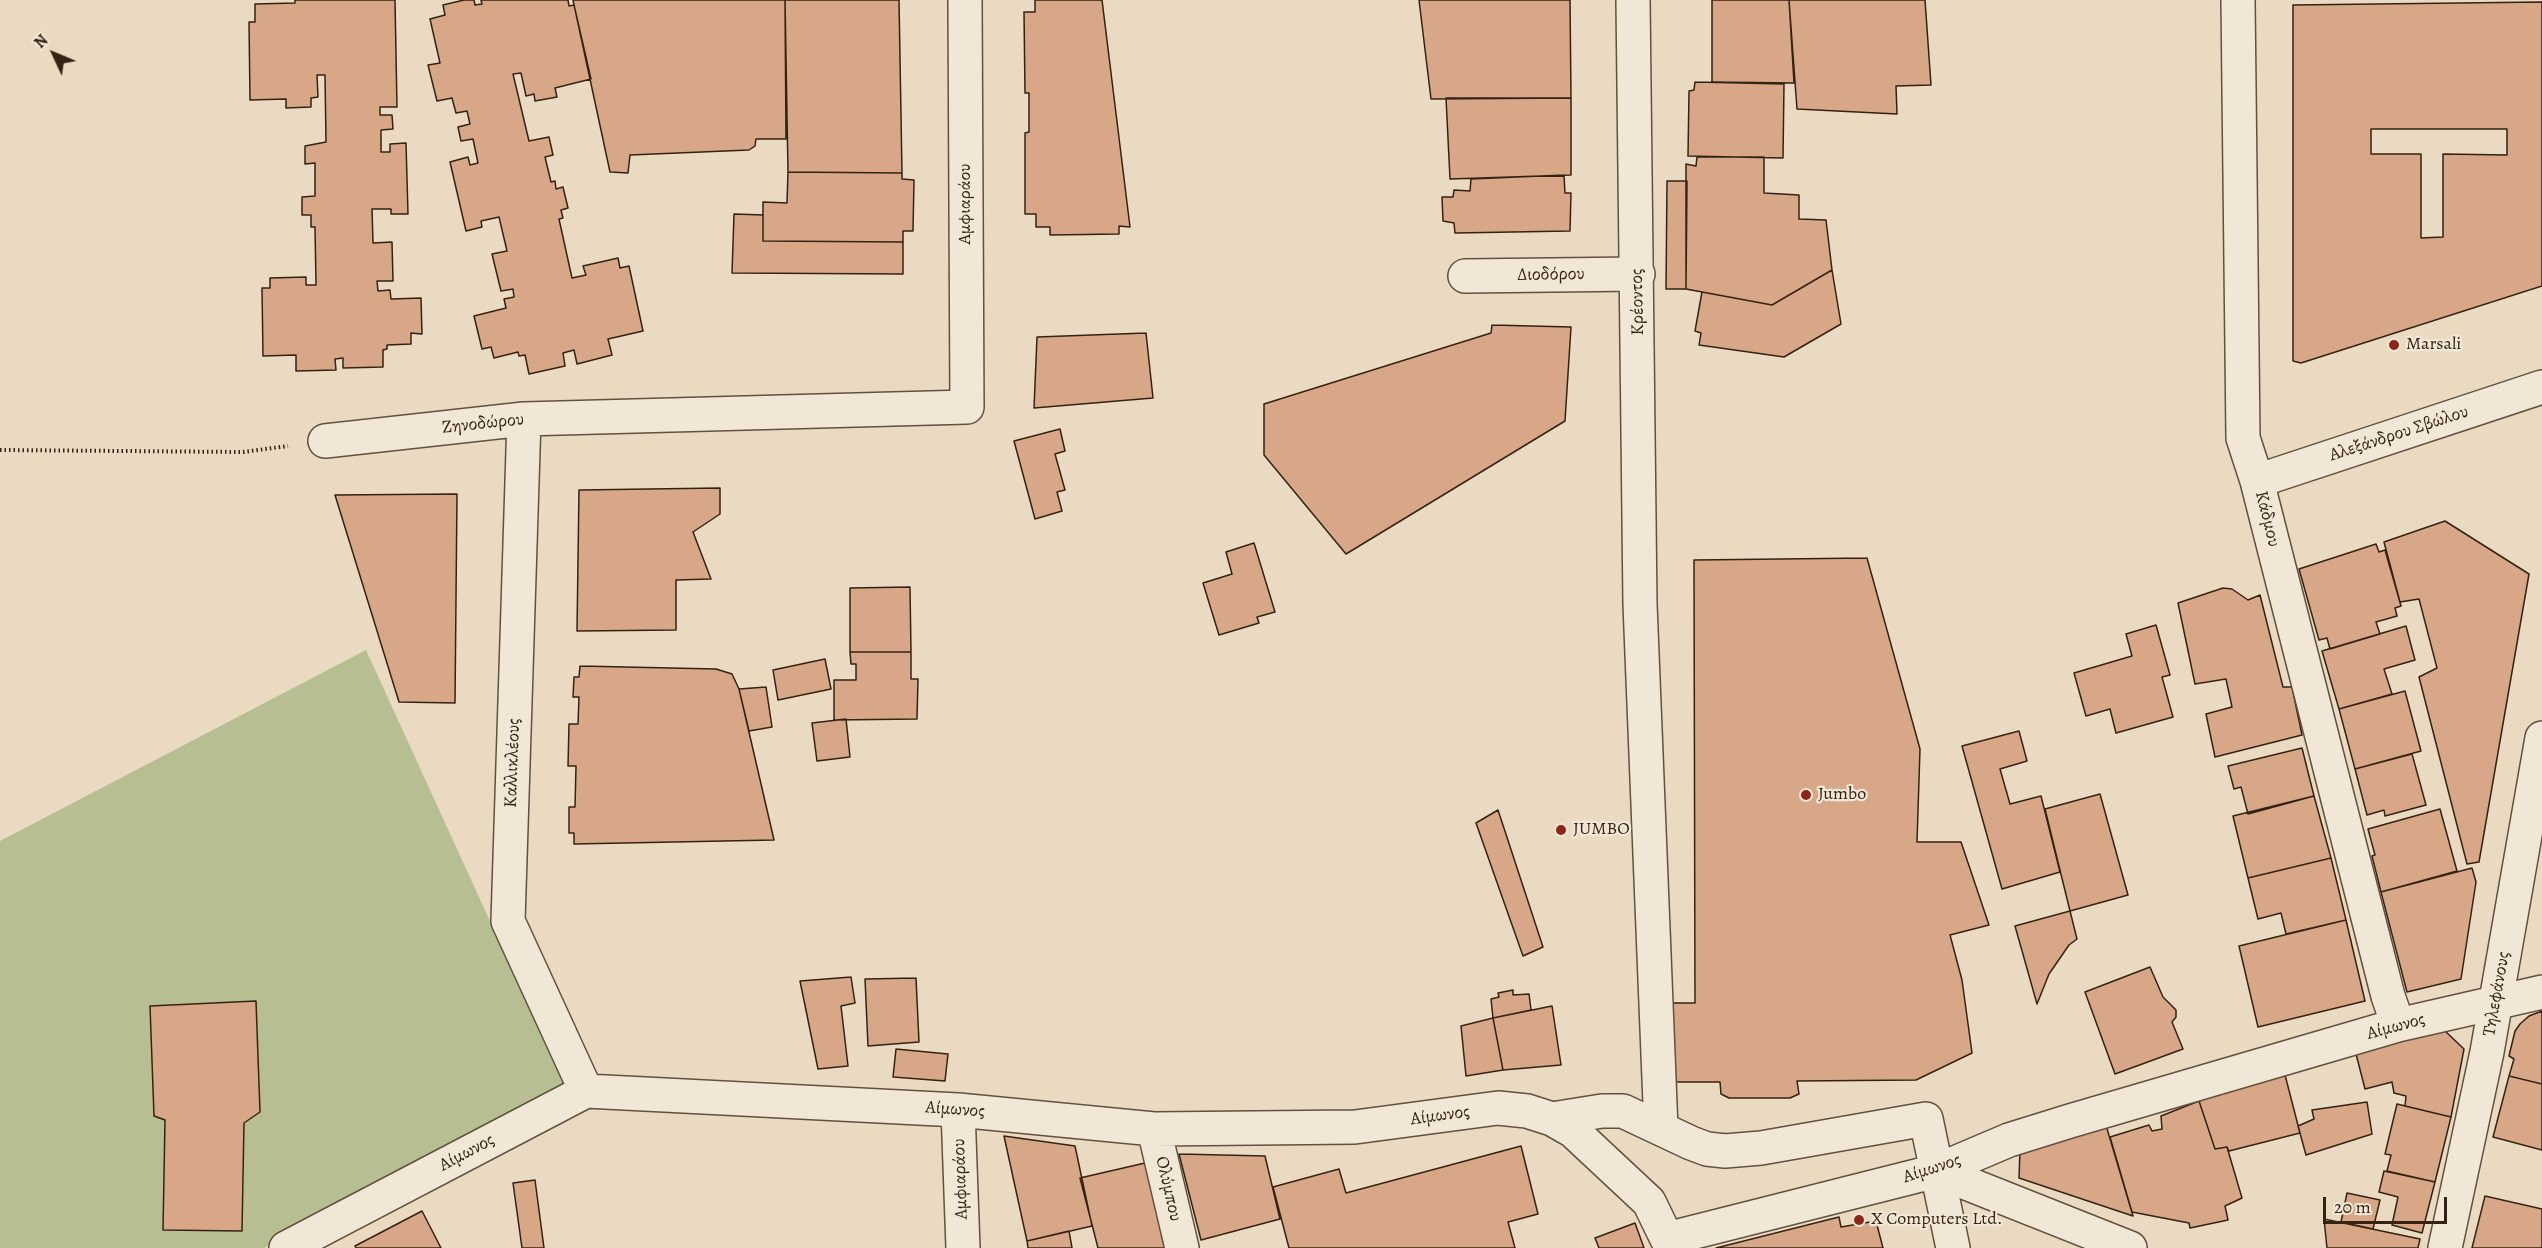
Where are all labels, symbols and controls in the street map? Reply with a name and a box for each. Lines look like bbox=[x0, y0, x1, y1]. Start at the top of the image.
north arrow bbox=[24, 24, 84, 84]
text: N bbox=[29, 30, 53, 53]
street label: Αμφιαράου bbox=[955, 164, 977, 244]
street label: Διοδόρου bbox=[1517, 264, 1585, 286]
street label: Κρέοντος bbox=[1627, 268, 1649, 336]
place label: Marsali bbox=[2406, 334, 2461, 356]
marker: Marsali bbox=[2387, 338, 2401, 352]
street label: Αλεξάνδρου Σβώλου bbox=[2327, 401, 2471, 467]
street label: Ζηνοδώρου bbox=[441, 409, 525, 439]
street label: Κάδμου bbox=[2250, 489, 2284, 549]
street label: Καλλικλέους bbox=[501, 718, 525, 808]
place label: Jumbo bbox=[1818, 784, 1866, 806]
marker: Jumbo bbox=[1799, 788, 1813, 802]
place label: JUMBO bbox=[1573, 819, 1630, 841]
marker: JUMBO bbox=[1554, 823, 1568, 837]
street label: Τηλεφάνους bbox=[2479, 950, 2515, 1038]
street label: Αίμωνος bbox=[2364, 1009, 2428, 1045]
street label: Αίμωνος bbox=[925, 1097, 985, 1123]
street label: Αίμωνος bbox=[1409, 1101, 1471, 1131]
street label: Αίμωνος bbox=[436, 1129, 498, 1177]
street label: Αμφιαράου bbox=[949, 1138, 973, 1220]
street label: Αίμωνος bbox=[1900, 1150, 1964, 1188]
street label: Ολύμπου bbox=[1150, 1154, 1186, 1224]
scale bar bbox=[2326, 1185, 2450, 1223]
text: 20 m bbox=[2334, 1195, 2371, 1219]
place label: X Computers Ltd. bbox=[1871, 1209, 2002, 1231]
marker: X Computers Ltd. bbox=[1852, 1213, 1866, 1227]

